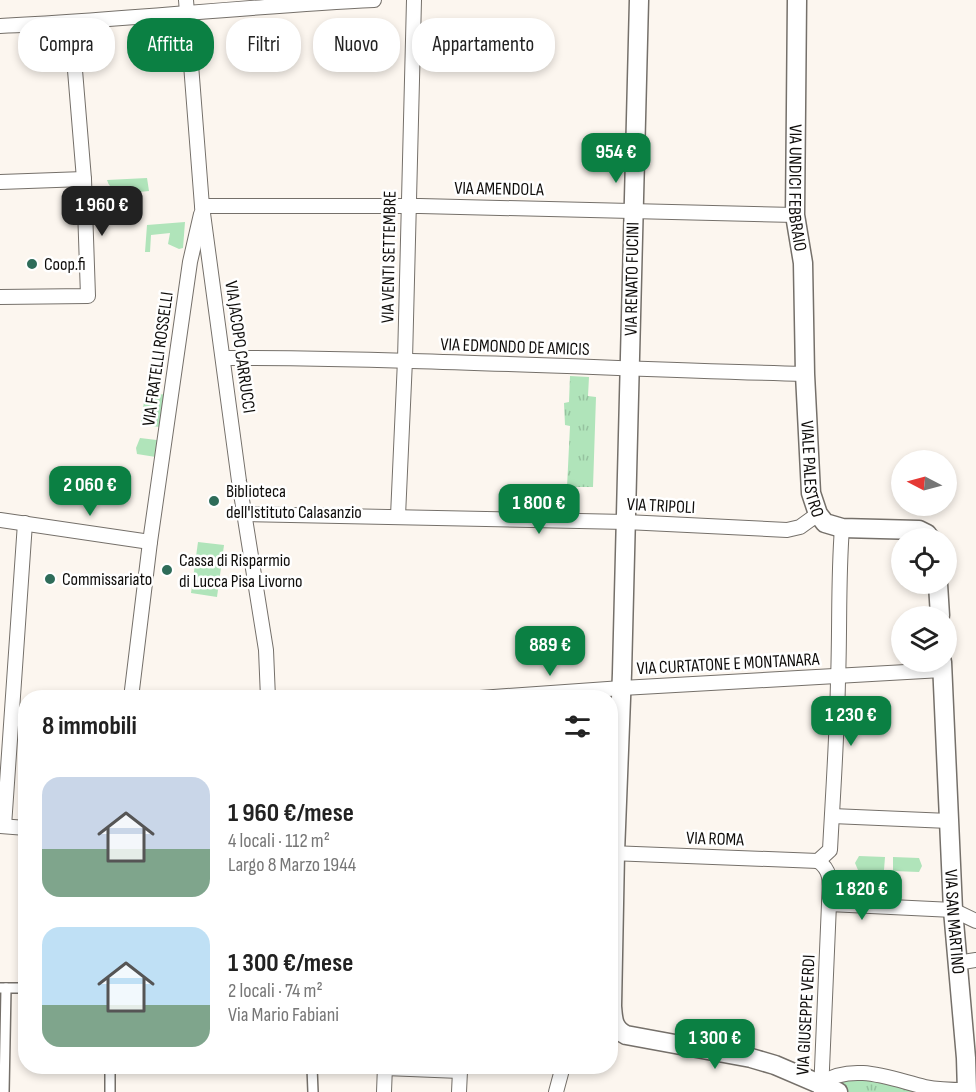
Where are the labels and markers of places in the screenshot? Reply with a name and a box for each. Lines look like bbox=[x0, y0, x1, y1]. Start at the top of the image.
pin: 954 € bbox=[574, 133, 658, 184]
pin: 1 960 € bbox=[47, 186, 157, 237]
place label: Coop.fi bbox=[44, 254, 86, 275]
marker: Coop.fi bbox=[25, 257, 39, 271]
pin: 2 060 € bbox=[35, 466, 145, 517]
place label: Biblioteca dell'Istituto Calasanzio bbox=[226, 481, 362, 523]
pin: 1 800 € bbox=[484, 484, 594, 535]
marker: Biblioteca dell'Istituto Calasanzio bbox=[207, 494, 221, 508]
place label: Cassa di Risparmio di Lucca Pisa Livorno bbox=[179, 550, 303, 592]
marker: Cassa di Risparmio di Lucca Pisa Livorno bbox=[160, 563, 174, 577]
place label: Commissariato bbox=[62, 569, 152, 590]
marker: Commissariato bbox=[43, 572, 57, 586]
pin: 889 € bbox=[508, 626, 592, 677]
pin: 1 230 € bbox=[796, 696, 906, 747]
pin: 1 820 € bbox=[807, 870, 917, 921]
pin: 1 300 € bbox=[660, 1019, 770, 1070]

